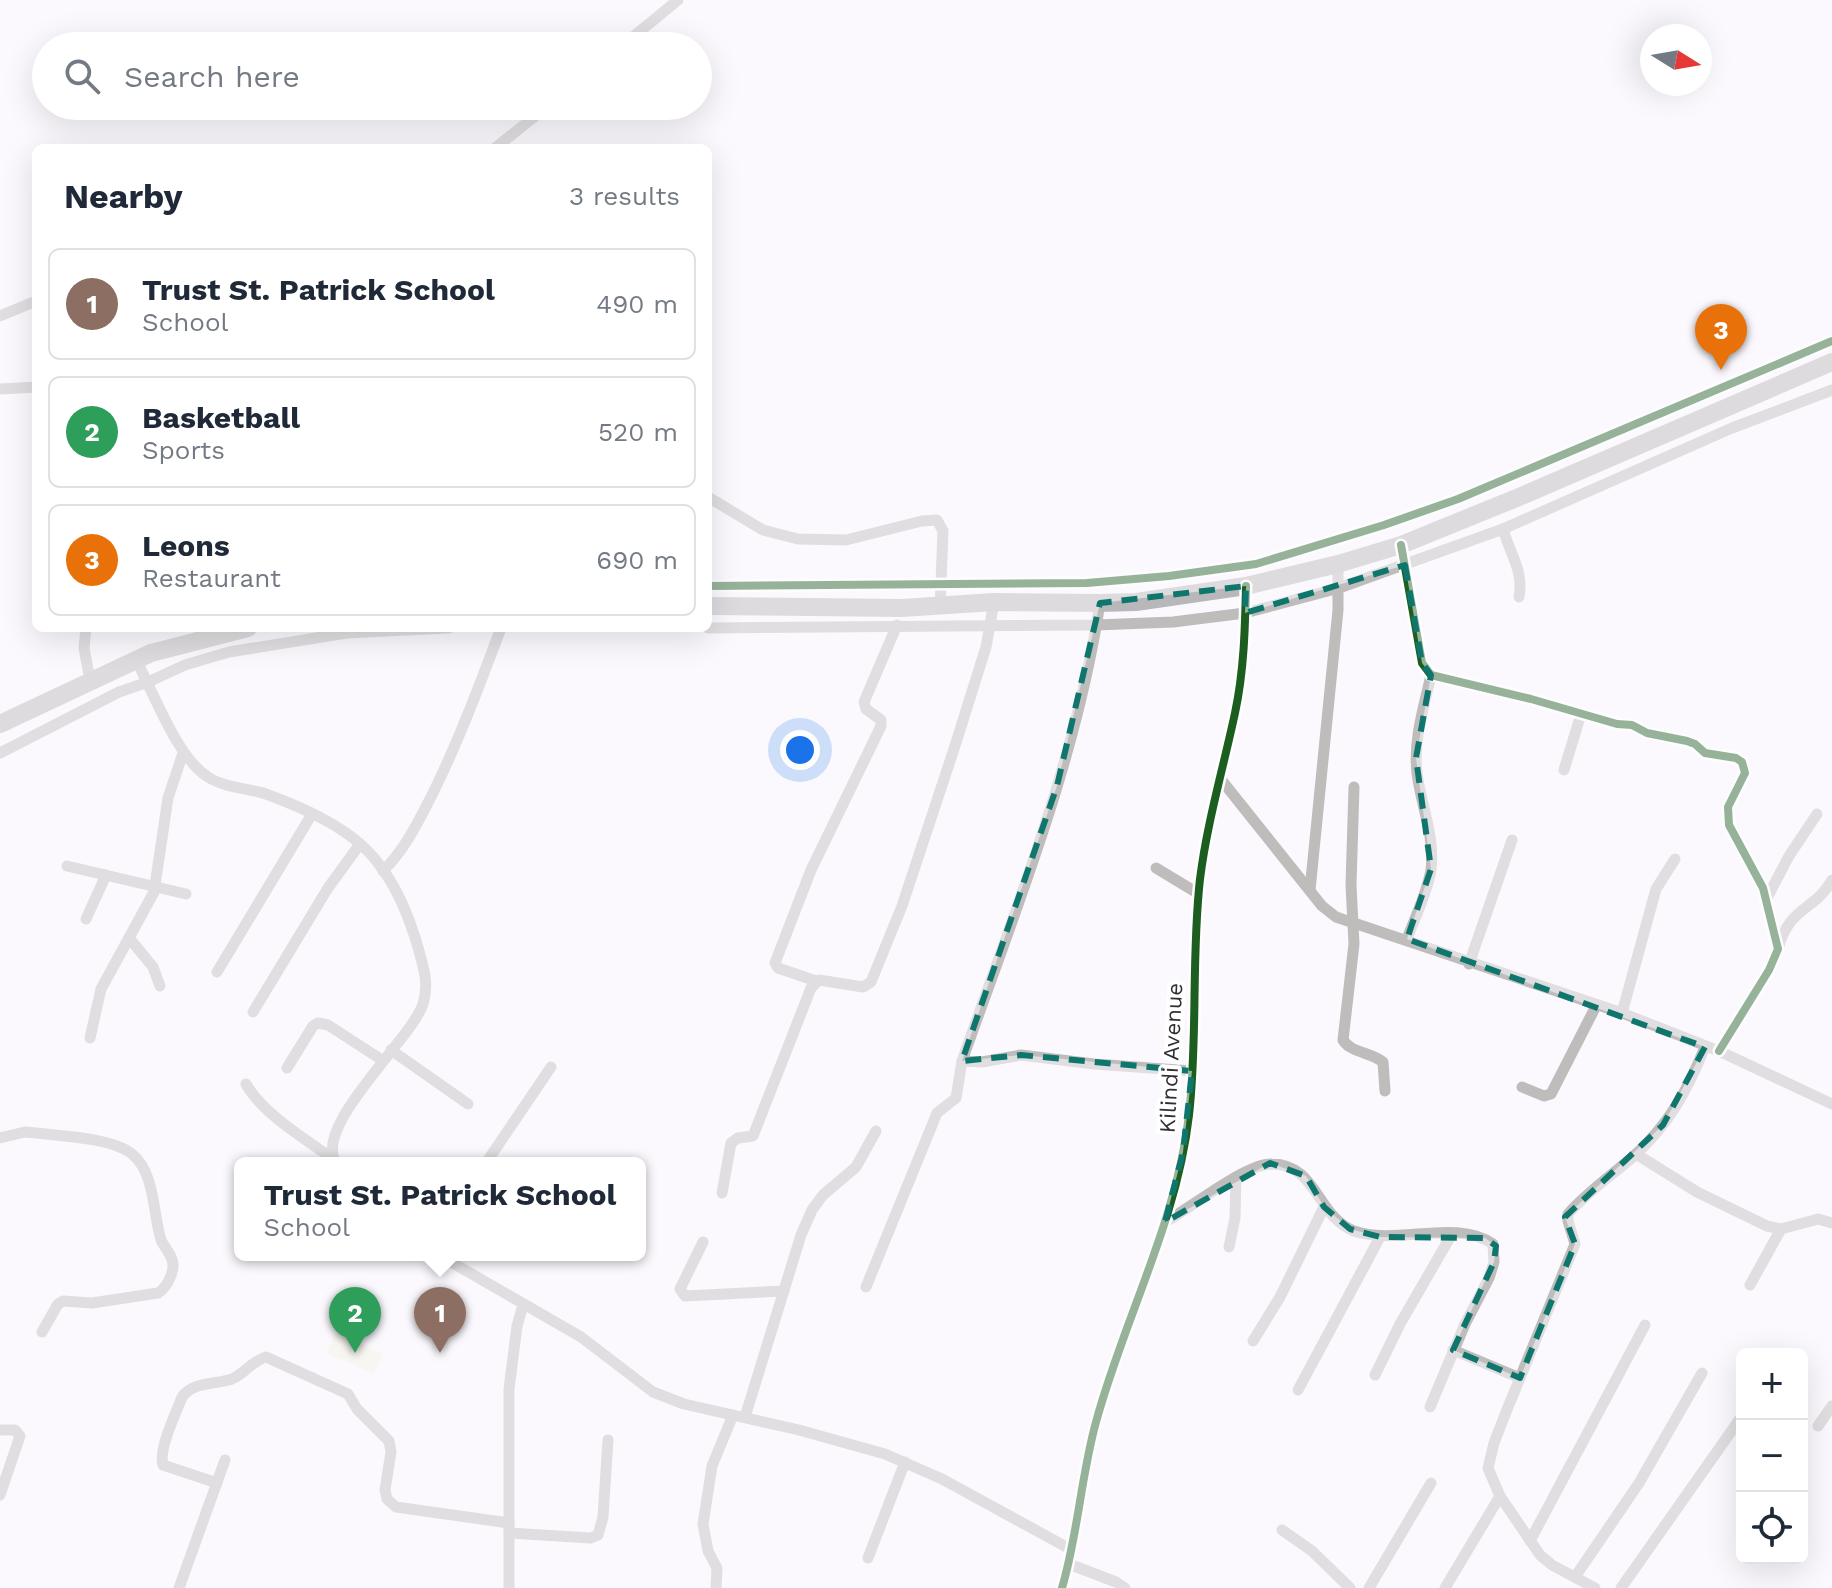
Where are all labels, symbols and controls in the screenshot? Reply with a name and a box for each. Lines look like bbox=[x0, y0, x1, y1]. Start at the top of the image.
north arrow bbox=[1640, 24, 1712, 96]
search box bbox=[32, 32, 712, 120]
icon: search bbox=[60, 54, 104, 98]
text: Search here bbox=[124, 59, 300, 94]
text: Nearby bbox=[64, 176, 183, 216]
text: 3 results bbox=[569, 181, 680, 211]
text: Trust St. Patrick School bbox=[142, 272, 495, 307]
text: 1 bbox=[86, 289, 98, 319]
text: 490 m bbox=[596, 289, 678, 319]
pin: 3 bbox=[1695, 304, 1747, 370]
text: School bbox=[142, 307, 228, 337]
text: Basketball bbox=[142, 400, 300, 435]
text: 2 bbox=[84, 417, 100, 447]
text: 520 m bbox=[598, 417, 678, 447]
text: Sports bbox=[142, 435, 225, 465]
text: Leons bbox=[142, 528, 230, 563]
text: 3 bbox=[84, 545, 100, 575]
text: 690 m bbox=[596, 545, 678, 575]
text: Restaurant bbox=[142, 563, 281, 593]
your location bbox=[780, 730, 820, 770]
street label: Kilindi Avenue bbox=[1155, 982, 1187, 1134]
popup bbox=[234, 1157, 646, 1261]
text: Trust St. Patrick School bbox=[264, 1177, 616, 1212]
text: School bbox=[264, 1212, 350, 1242]
pin: 2 bbox=[329, 1287, 381, 1353]
pin: 1 bbox=[414, 1287, 466, 1353]
map controls bbox=[1736, 1348, 1808, 1564]
button: + bbox=[1736, 1348, 1808, 1420]
button: − bbox=[1736, 1420, 1808, 1492]
button: locate bbox=[1736, 1492, 1808, 1564]

